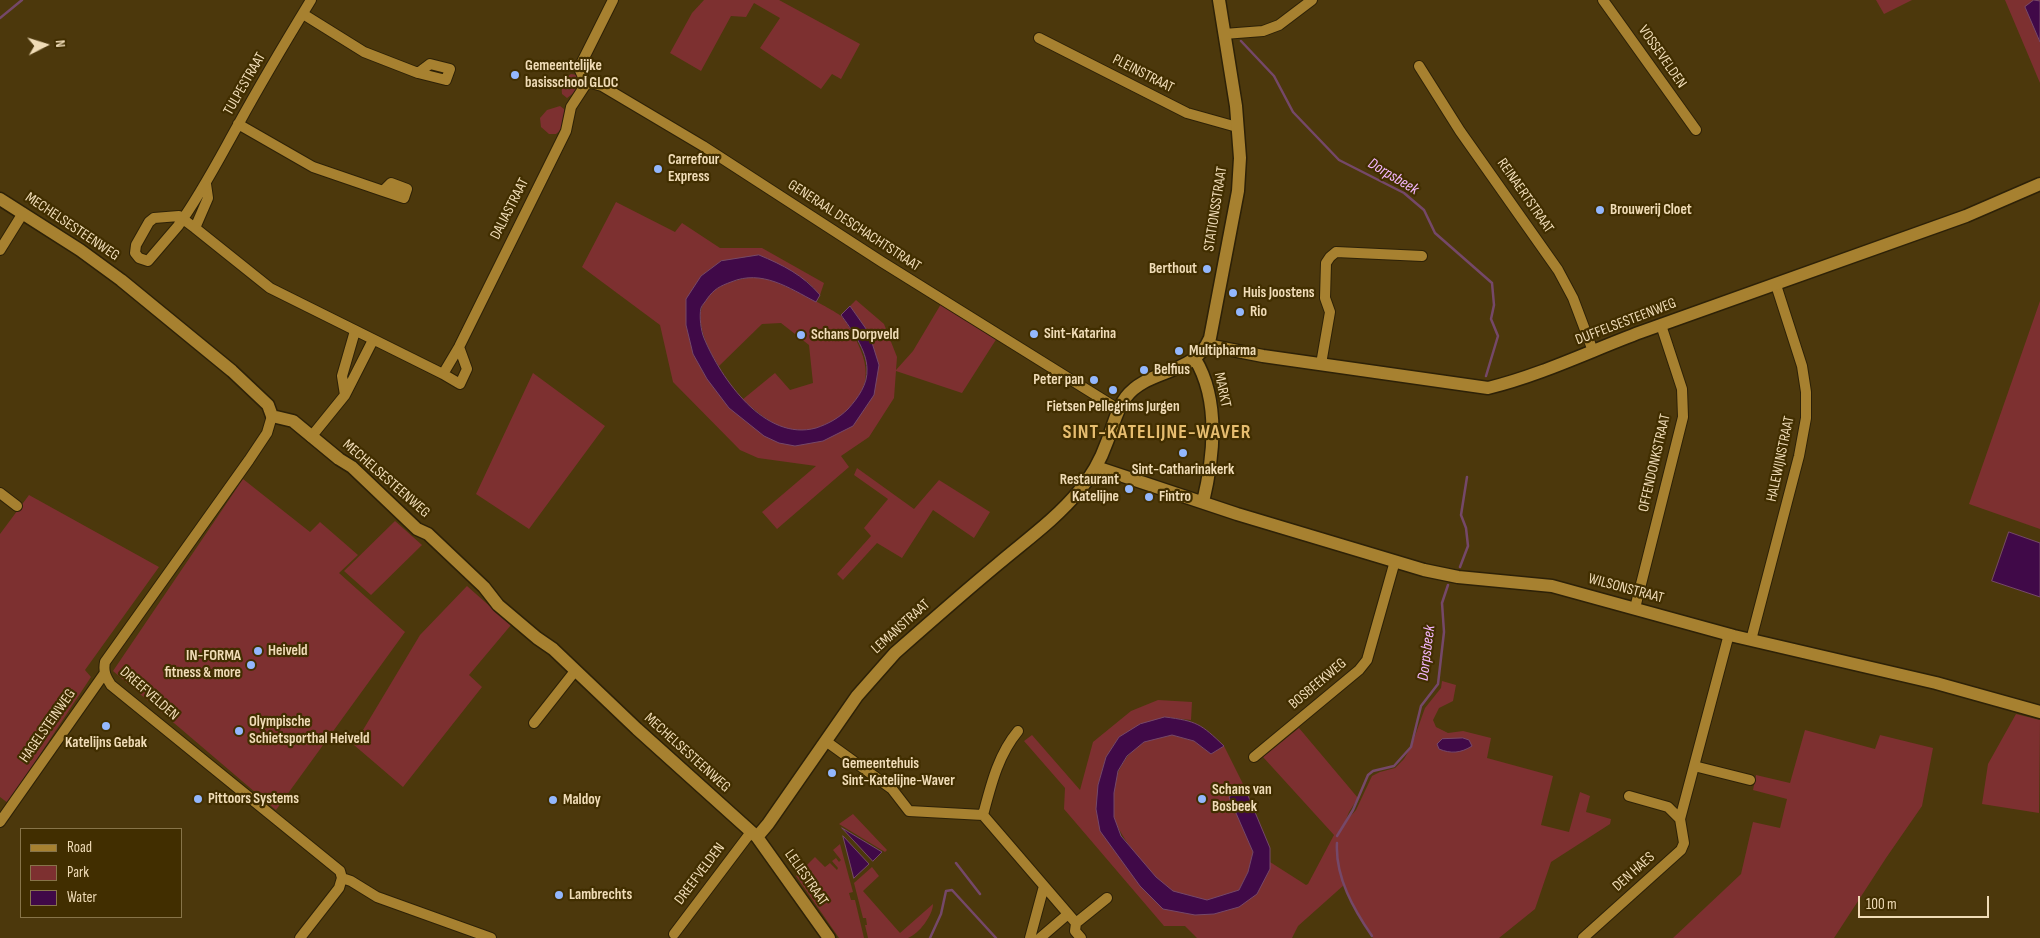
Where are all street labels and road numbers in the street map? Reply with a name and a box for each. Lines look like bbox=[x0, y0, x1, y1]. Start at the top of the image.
street label: VOSSEVELDEN bbox=[1634, 22, 1690, 92]
street label: TULPESTRAAT bbox=[220, 49, 270, 119]
street label: PLEINSTRAAT bbox=[1109, 51, 1177, 97]
street label: REINAERTSTRAAT bbox=[1493, 155, 1557, 237]
street label: STATIONSSTRAAT bbox=[1200, 165, 1232, 253]
street label: DALIASTRAAT bbox=[487, 175, 533, 243]
street label: GENERAAL DESCHACHTSTRAAT bbox=[784, 176, 924, 276]
street label: MECHELSESTEENWEG bbox=[21, 189, 123, 265]
street label: DUFFELSESTEENWEG bbox=[1573, 294, 1679, 350]
street label: MARKT bbox=[1210, 371, 1234, 409]
street label: OFFENDONKSTRAAT bbox=[1635, 412, 1675, 514]
street label: HALEWIJNSTRAAT bbox=[1763, 415, 1799, 503]
street label: MECHELSESTEENWEG bbox=[339, 436, 433, 522]
street label: WILSONSTRAAT bbox=[1586, 570, 1666, 608]
street label: LEMANSTRAAT bbox=[868, 596, 934, 658]
street label: BOSBEEKWEG bbox=[1286, 655, 1350, 713]
street label: DREEFVELDEN bbox=[116, 663, 182, 725]
street label: HAGELSTEINWEG bbox=[16, 686, 80, 766]
street label: MECHELSESTEENWEG bbox=[640, 710, 734, 796]
street label: DREEFVELDEN bbox=[671, 840, 729, 908]
street label: LELIESTRAAT bbox=[780, 847, 832, 909]
street label: DEN HAES bbox=[1609, 849, 1659, 895]

